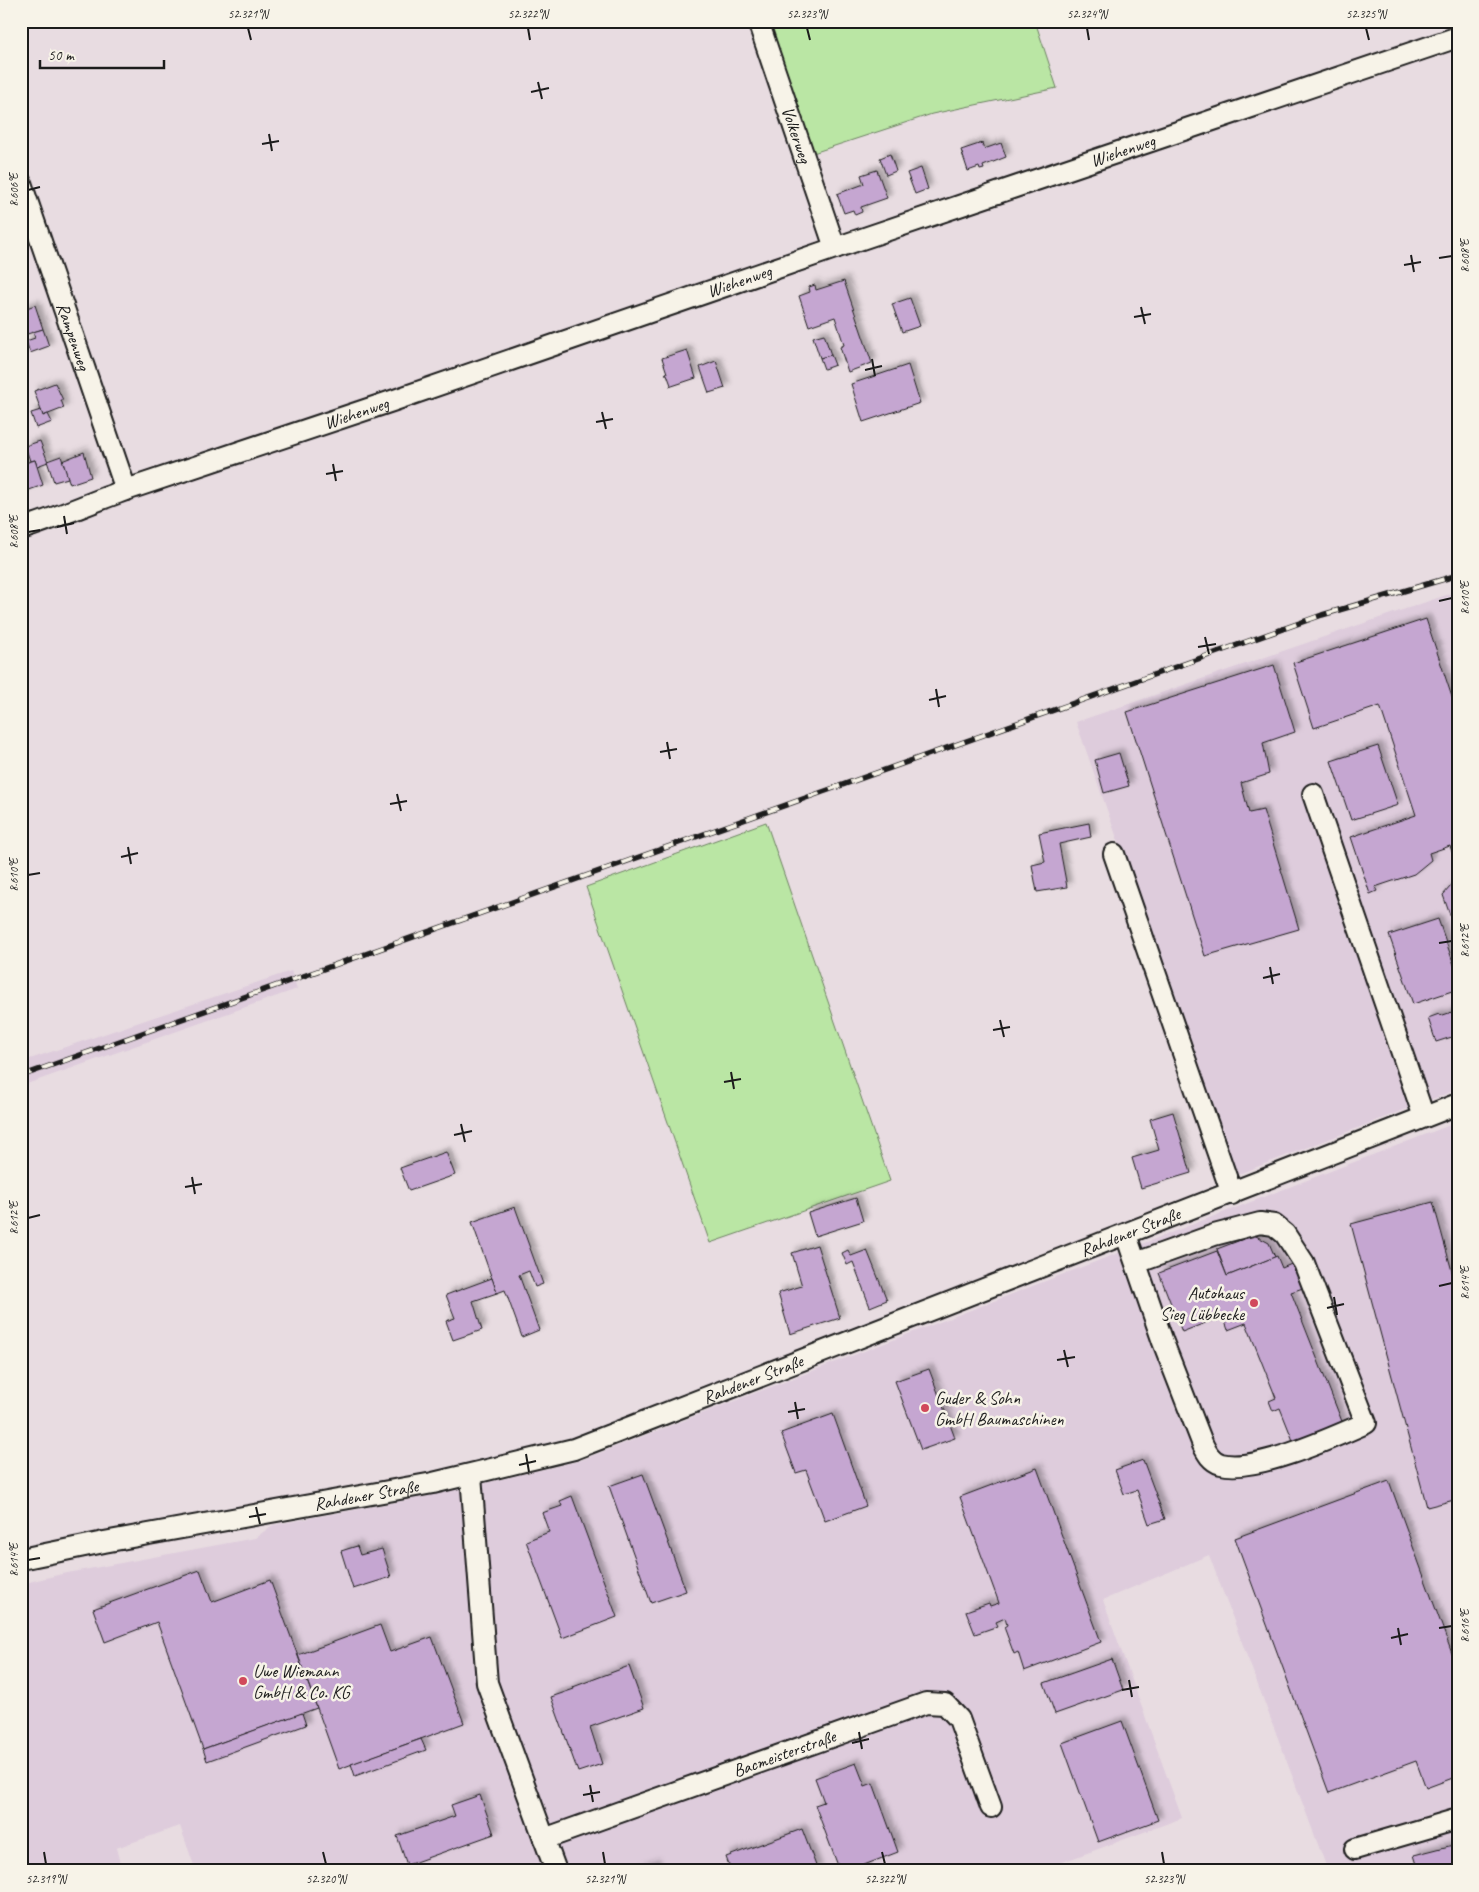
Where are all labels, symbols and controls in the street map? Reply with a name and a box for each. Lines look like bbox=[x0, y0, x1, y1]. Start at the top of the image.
text: 52.321°N bbox=[228, 6, 270, 22]
text: 52.322°N bbox=[508, 6, 550, 22]
text: 52.323°N bbox=[787, 6, 829, 22]
text: 52.324°N bbox=[1067, 6, 1109, 22]
text: 52.325°N bbox=[1346, 6, 1388, 22]
scale bar bbox=[40, 38, 164, 70]
text: 50 m bbox=[48, 46, 75, 65]
street label: Volkerweg bbox=[777, 104, 817, 167]
street label: Wiehenweg bbox=[1088, 129, 1159, 172]
text: 8.606°E bbox=[6, 171, 22, 207]
text: 8.608°E bbox=[1457, 237, 1473, 273]
street label: Wiehenweg bbox=[704, 259, 776, 302]
street label: Rampenweg bbox=[52, 300, 96, 374]
street label: Wiehenweg bbox=[321, 391, 393, 434]
text: 8.608°E bbox=[6, 513, 22, 549]
text: 8.610°E bbox=[1457, 579, 1473, 615]
text: 8.610°E bbox=[6, 856, 22, 892]
text: 8.612°E bbox=[1457, 922, 1473, 958]
text: 8.612°E bbox=[6, 1199, 22, 1235]
street label: Rahdener Straße bbox=[1077, 1202, 1184, 1261]
text: 8.614°E bbox=[1457, 1264, 1473, 1300]
place label: Autohaus Sieg Lübbecke bbox=[1160, 1282, 1246, 1325]
marker: Autohaus Sieg Lübbecke bbox=[1248, 1297, 1260, 1309]
street label: Rahdener Straße bbox=[700, 1349, 807, 1409]
place label: Guder & Sohn GmbH Baumaschinen bbox=[935, 1387, 1065, 1430]
marker: Guder & Sohn GmbH Baumaschinen bbox=[919, 1402, 931, 1414]
street label: Rahdener Straße bbox=[312, 1475, 421, 1515]
text: 8.614°E bbox=[6, 1541, 22, 1577]
text: 8.616°E bbox=[1457, 1607, 1473, 1643]
place label: Uwe Wiemann GmbH & Co. KG bbox=[253, 1660, 352, 1703]
marker: Uwe Wiemann GmbH & Co. KG bbox=[237, 1675, 249, 1687]
street label: Bacmeisterstraße bbox=[730, 1725, 839, 1782]
text: 52.319°N bbox=[26, 1871, 68, 1887]
text: 52.320°N bbox=[306, 1871, 348, 1887]
text: 52.321°N bbox=[585, 1871, 627, 1887]
text: 52.322°N bbox=[865, 1871, 907, 1887]
text: 52.323°N bbox=[1144, 1871, 1186, 1887]

